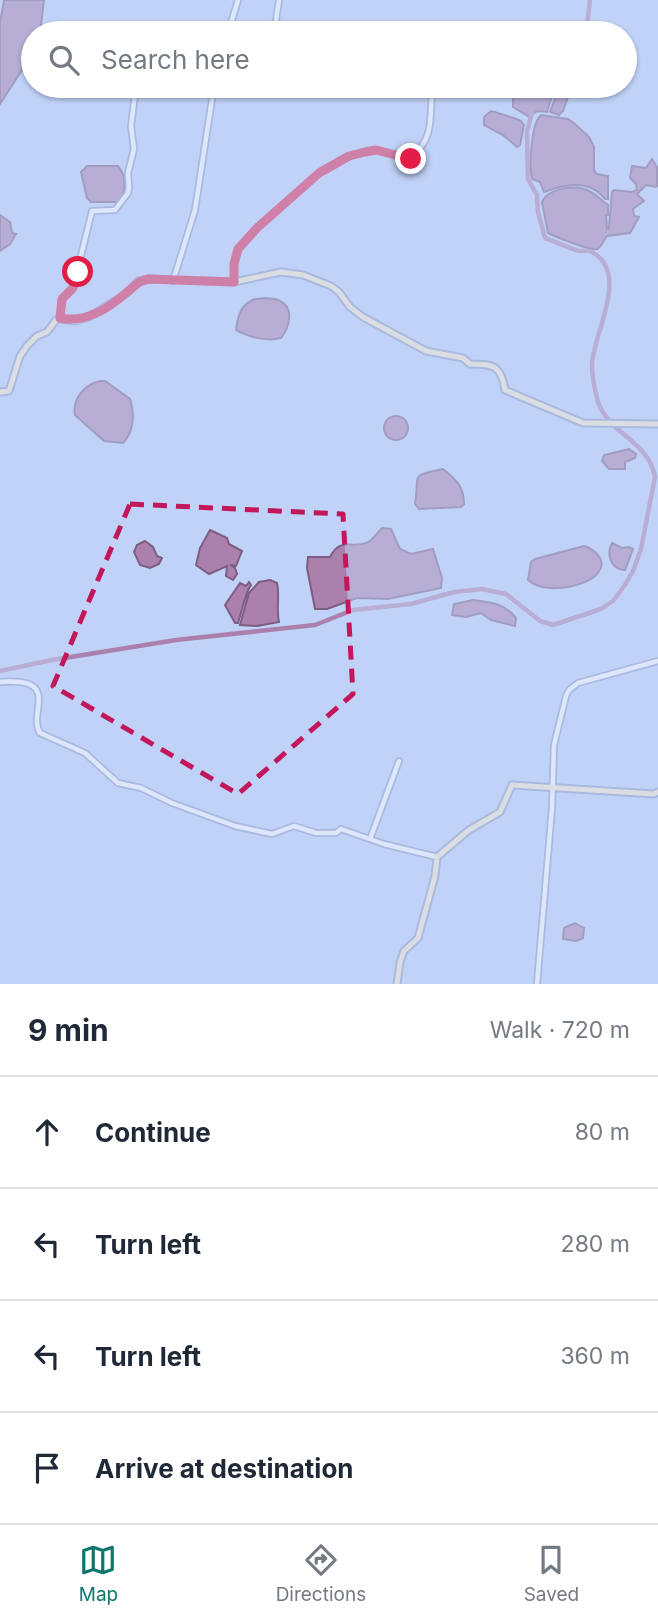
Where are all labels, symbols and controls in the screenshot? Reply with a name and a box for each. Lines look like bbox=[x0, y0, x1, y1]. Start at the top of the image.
search box bbox=[21, 21, 637, 98]
icon: search bbox=[45, 41, 83, 79]
text: Search here bbox=[101, 44, 250, 75]
route end bbox=[395, 143, 426, 174]
route start bbox=[62, 256, 93, 287]
text: 9 min bbox=[28, 1012, 109, 1048]
text: Walk · 720 m bbox=[490, 1016, 630, 1044]
icon: ahead bbox=[28, 1113, 66, 1151]
text: Continue bbox=[95, 1117, 211, 1148]
text: 80 m bbox=[575, 1118, 630, 1146]
icon: left bbox=[28, 1225, 66, 1263]
text: Turn left bbox=[95, 1229, 201, 1260]
text: 280 m bbox=[561, 1230, 630, 1258]
icon: left bbox=[28, 1337, 66, 1375]
text: Turn left bbox=[95, 1341, 201, 1372]
text: 360 m bbox=[560, 1342, 630, 1370]
icon: arrive bbox=[28, 1449, 66, 1487]
text: Arrive at destination bbox=[95, 1453, 354, 1484]
tab: Map bbox=[79, 1541, 118, 1606]
tab: Directions bbox=[276, 1541, 366, 1606]
tab: Saved bbox=[524, 1541, 579, 1606]

